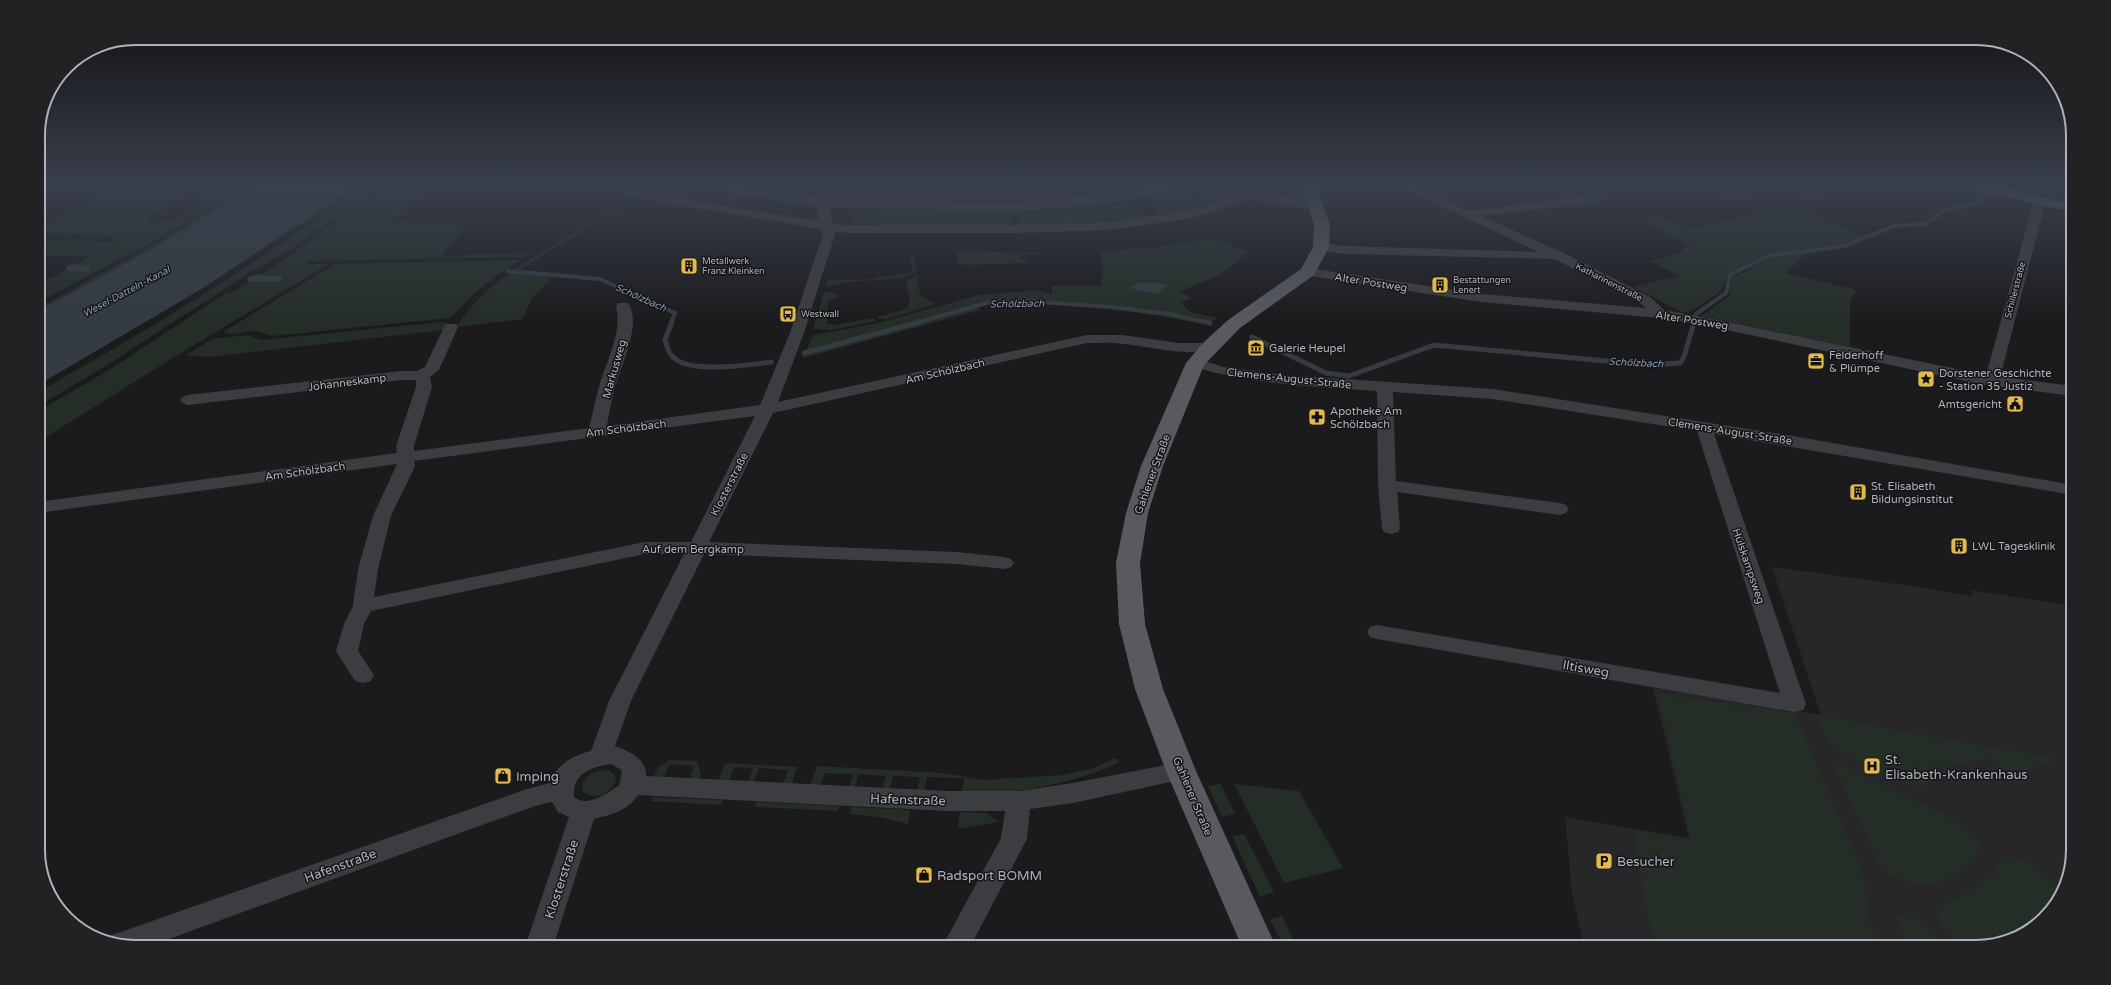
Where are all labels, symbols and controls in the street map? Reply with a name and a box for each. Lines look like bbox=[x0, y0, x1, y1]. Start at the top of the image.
building icon: Metallwerk Franz Kleinken bbox=[679, 256, 699, 276]
place label: Metallwerk Franz Kleinken bbox=[702, 256, 765, 277]
street label: Katharinenstraße bbox=[1574, 261, 1644, 304]
street label: Schillerstraße bbox=[2003, 261, 2028, 320]
water label: Wesel-Datteln-Kanal bbox=[81, 263, 173, 320]
street label: Alter Postweg bbox=[1334, 270, 1408, 295]
building icon: Bestattungen Lenert bbox=[1430, 275, 1450, 295]
place label: Bestattungen Lenert bbox=[1453, 275, 1511, 296]
water label: Schölzbach bbox=[613, 281, 669, 315]
water label: Schölzbach bbox=[990, 298, 1045, 310]
bus stop icon: Westwall bbox=[778, 304, 798, 324]
street label: Alter Postweg bbox=[1655, 308, 1729, 333]
place label: Westwall bbox=[801, 309, 839, 320]
street label: Markusweg bbox=[600, 338, 629, 400]
museum icon: Galerie Heupel bbox=[1246, 338, 1266, 358]
place label: Galerie Heupel bbox=[1269, 342, 1346, 355]
place label: Felderhoff & Plümpe bbox=[1829, 349, 1884, 375]
office icon: Felderhoff & Plümpe bbox=[1806, 351, 1826, 371]
street label: Am Schölzbach bbox=[904, 356, 986, 387]
water label: Schölzbach bbox=[1608, 356, 1664, 370]
street label: Clemens-August-Straße bbox=[1226, 365, 1352, 392]
place label: Dorstener Geschichte - Station 35 Justiz bbox=[1939, 367, 2051, 393]
place icon: Dorstener Geschichte - Station 35 Justiz bbox=[1916, 369, 1936, 389]
street label: Johanneskamp bbox=[307, 371, 387, 394]
public building icon: Amtsgericht bbox=[2005, 394, 2025, 414]
place label: Amtsgericht bbox=[1938, 398, 2002, 411]
place label: Apotheke Am Schölzbach bbox=[1330, 405, 1402, 431]
pharmacy icon: Apotheke Am Schölzbach bbox=[1307, 407, 1327, 427]
street label: Clemens-August-Straße bbox=[1667, 415, 1793, 448]
street label: Am Schölzbach bbox=[585, 417, 667, 440]
street label: Gahlener Straße bbox=[1132, 432, 1173, 516]
street label: Klosterstraße bbox=[708, 450, 751, 518]
street label: Am Schölzbach bbox=[264, 459, 346, 484]
place label: St. Elisabeth Bildungsinstitut bbox=[1871, 480, 1953, 506]
building icon: St. Elisabeth Bildungsinstitut bbox=[1848, 482, 1868, 502]
street label: Hülskampsweg bbox=[1730, 527, 1768, 606]
building icon: LWL Tagesklinik bbox=[1949, 536, 1969, 556]
place label: LWL Tagesklinik bbox=[1972, 540, 2056, 553]
street label: Auf dem Bergkamp bbox=[642, 543, 744, 556]
street label: Iltisweg bbox=[1561, 657, 1610, 681]
place label: St. Elisabeth-Krankenhaus bbox=[1885, 752, 2028, 783]
street label: Gahlener Straße bbox=[1170, 755, 1215, 837]
hospital icon: St. Elisabeth-Krankenhaus bbox=[1862, 756, 1882, 776]
shop icon: Imping bbox=[493, 766, 513, 786]
place label: Imping bbox=[516, 769, 559, 785]
street label: Hafenstraße bbox=[870, 791, 946, 809]
street label: Klosterstraße bbox=[542, 838, 582, 921]
street label: Hafenstraße bbox=[302, 846, 379, 886]
parking icon: Besucher bbox=[1594, 851, 1614, 871]
place label: Besucher bbox=[1617, 854, 1675, 870]
shop icon: Radsport BOMM bbox=[914, 865, 934, 885]
place label: Radsport BOMM bbox=[937, 868, 1042, 884]

